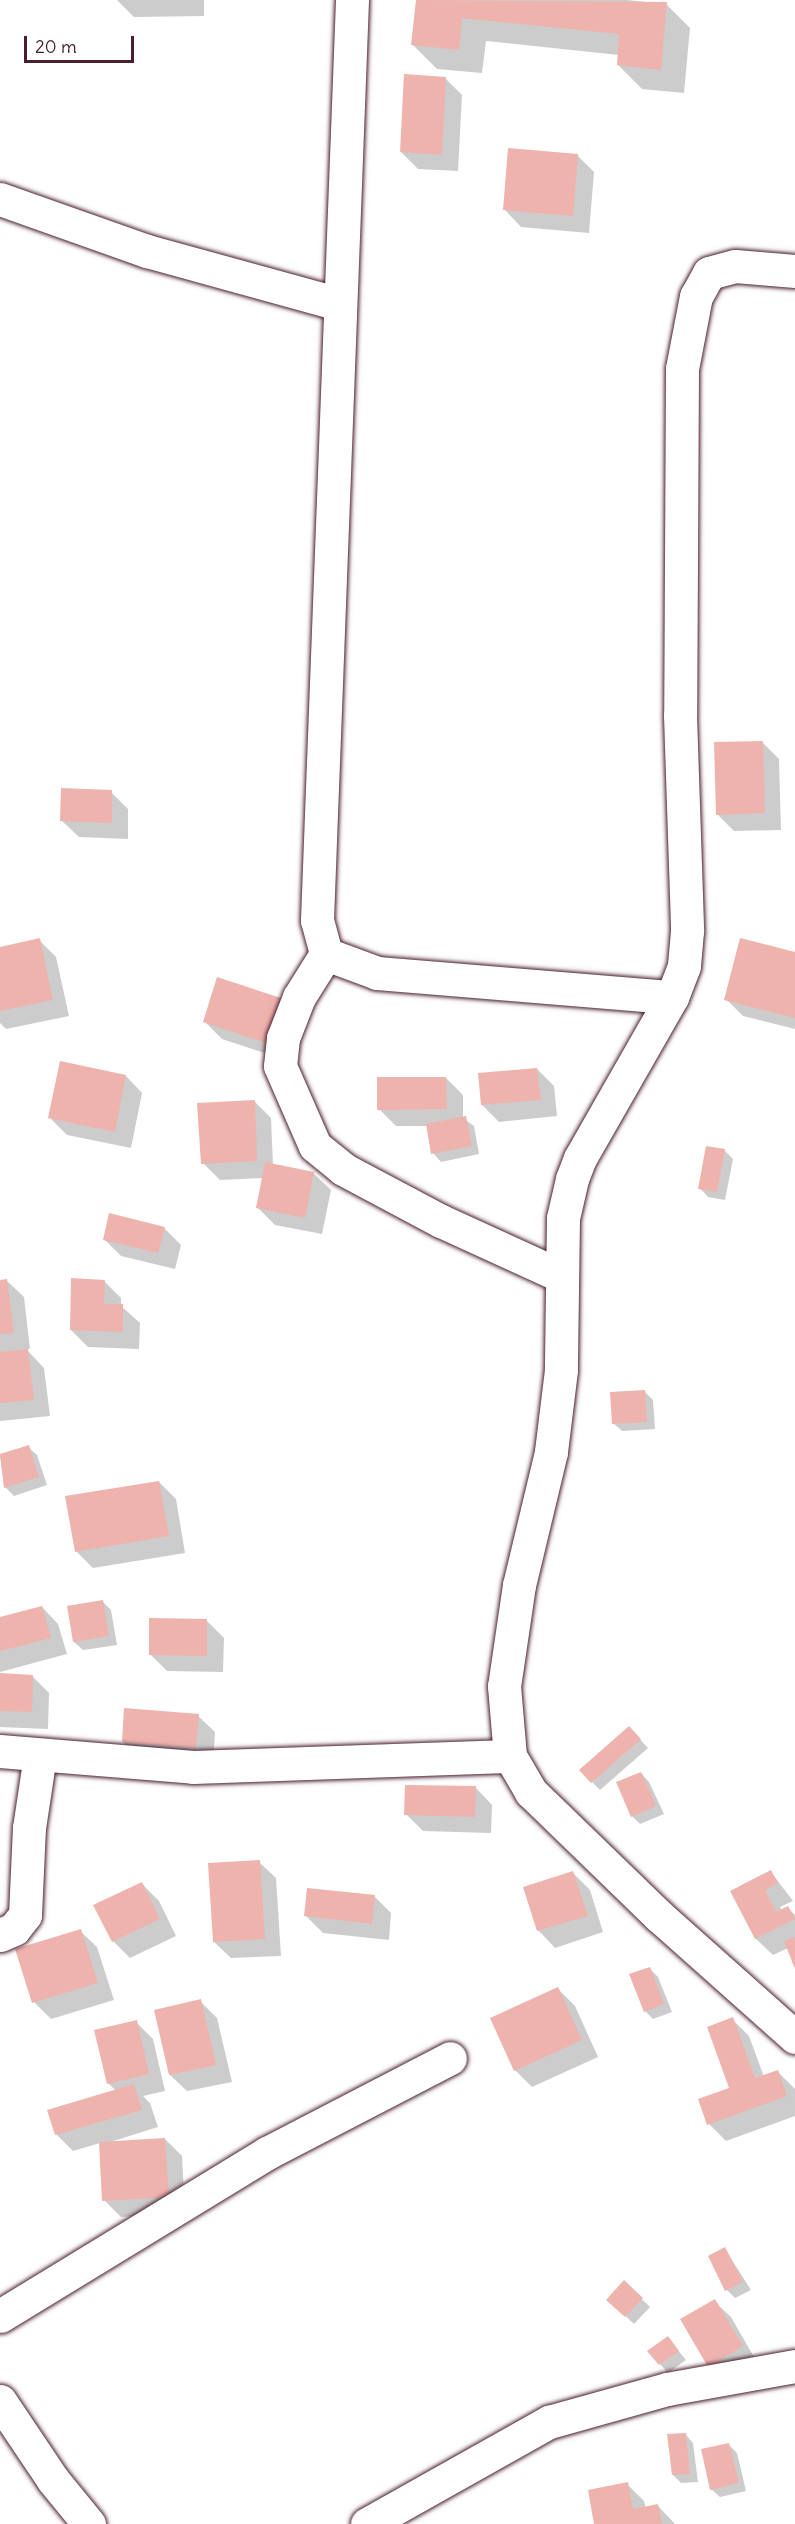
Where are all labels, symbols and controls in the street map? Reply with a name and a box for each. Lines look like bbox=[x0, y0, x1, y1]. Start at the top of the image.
scale bar bbox=[27, 24, 136, 62]
text: 20 m bbox=[35, 35, 77, 58]

